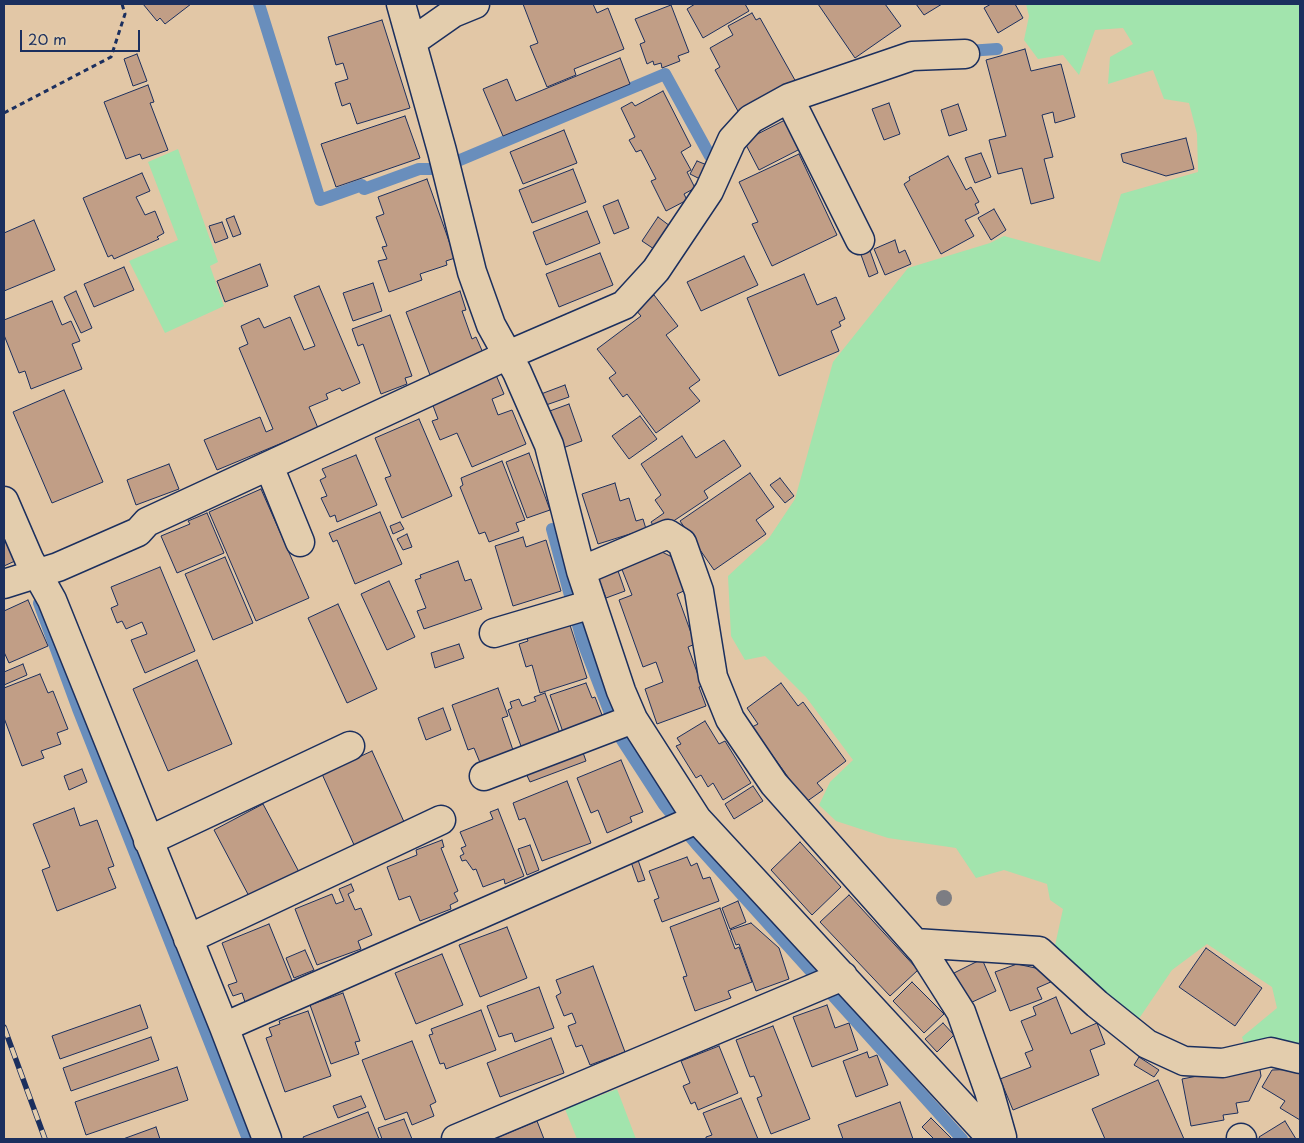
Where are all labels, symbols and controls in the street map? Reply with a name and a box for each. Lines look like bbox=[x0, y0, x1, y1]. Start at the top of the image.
scale bar bbox=[22, 20, 142, 52]
text: 20 m bbox=[28, 27, 67, 50]

